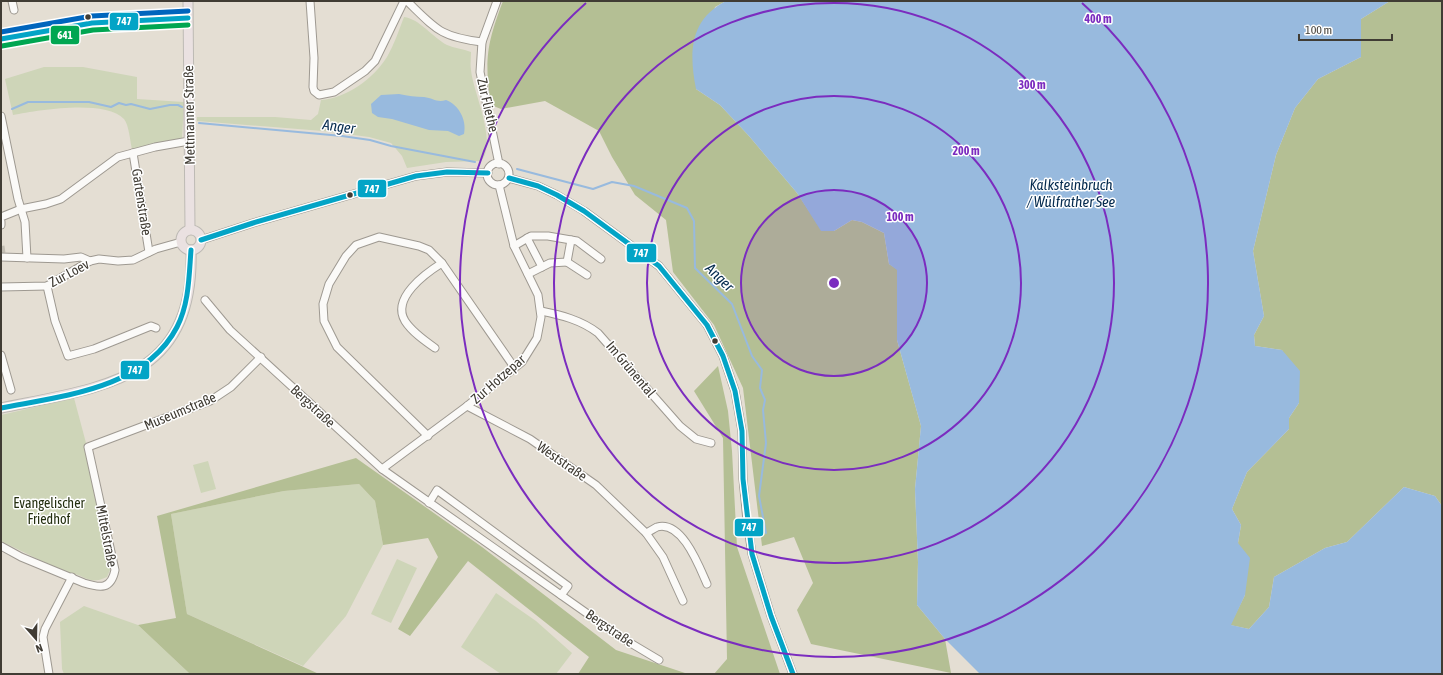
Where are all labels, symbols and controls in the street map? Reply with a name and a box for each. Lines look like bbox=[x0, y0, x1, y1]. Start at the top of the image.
unlabelled marker bbox=[83, 12, 93, 22]
line badge: 747 bbox=[109, 12, 139, 31]
text: 400 m bbox=[1083, 12, 1112, 26]
text: 747 bbox=[116, 15, 132, 27]
scale bar bbox=[1299, 16, 1392, 42]
text: 100 m bbox=[1305, 23, 1332, 37]
line badge: 641 bbox=[50, 25, 80, 45]
text: 641 bbox=[57, 29, 73, 41]
street label: Mettmanner Straße bbox=[180, 65, 198, 165]
street label: Zur Fliethe bbox=[474, 76, 502, 134]
text: 300 m bbox=[1018, 78, 1046, 92]
water label: Anger bbox=[321, 115, 357, 137]
text: 200 m bbox=[952, 144, 980, 158]
street label: Gartenstraße bbox=[129, 168, 155, 236]
water label: Kalksteinbruch / Wülfrather See bbox=[1026, 176, 1115, 210]
line badge: 747 bbox=[357, 179, 387, 198]
text: 747 bbox=[364, 183, 380, 195]
unlabelled marker bbox=[345, 190, 355, 200]
text: 100 m bbox=[886, 210, 914, 224]
line badge: 747 bbox=[626, 243, 657, 263]
text: 747 bbox=[633, 247, 649, 259]
street label: Zur Loev bbox=[46, 256, 92, 290]
water label: Anger bbox=[702, 259, 738, 295]
centre of rings bbox=[827, 276, 841, 290]
unlabelled marker bbox=[710, 336, 720, 346]
street label: Im Grünental bbox=[603, 338, 659, 400]
street label: Zur Hotzepar bbox=[468, 351, 529, 407]
line badge: 747 bbox=[120, 360, 150, 380]
text: 747 bbox=[127, 364, 143, 376]
street label: Bergstraße bbox=[287, 381, 339, 431]
street label: Museumstraße bbox=[142, 389, 218, 433]
street label: Weststraße bbox=[534, 438, 590, 484]
park label: Evangelischer Friedhof bbox=[13, 495, 86, 527]
street label: Mittelstraße bbox=[93, 504, 121, 568]
line badge: 747 bbox=[734, 518, 764, 537]
text: 747 bbox=[741, 521, 757, 533]
street label: Bergstraße bbox=[583, 606, 637, 650]
north arrow bbox=[16, 619, 56, 659]
text: N bbox=[34, 642, 45, 655]

